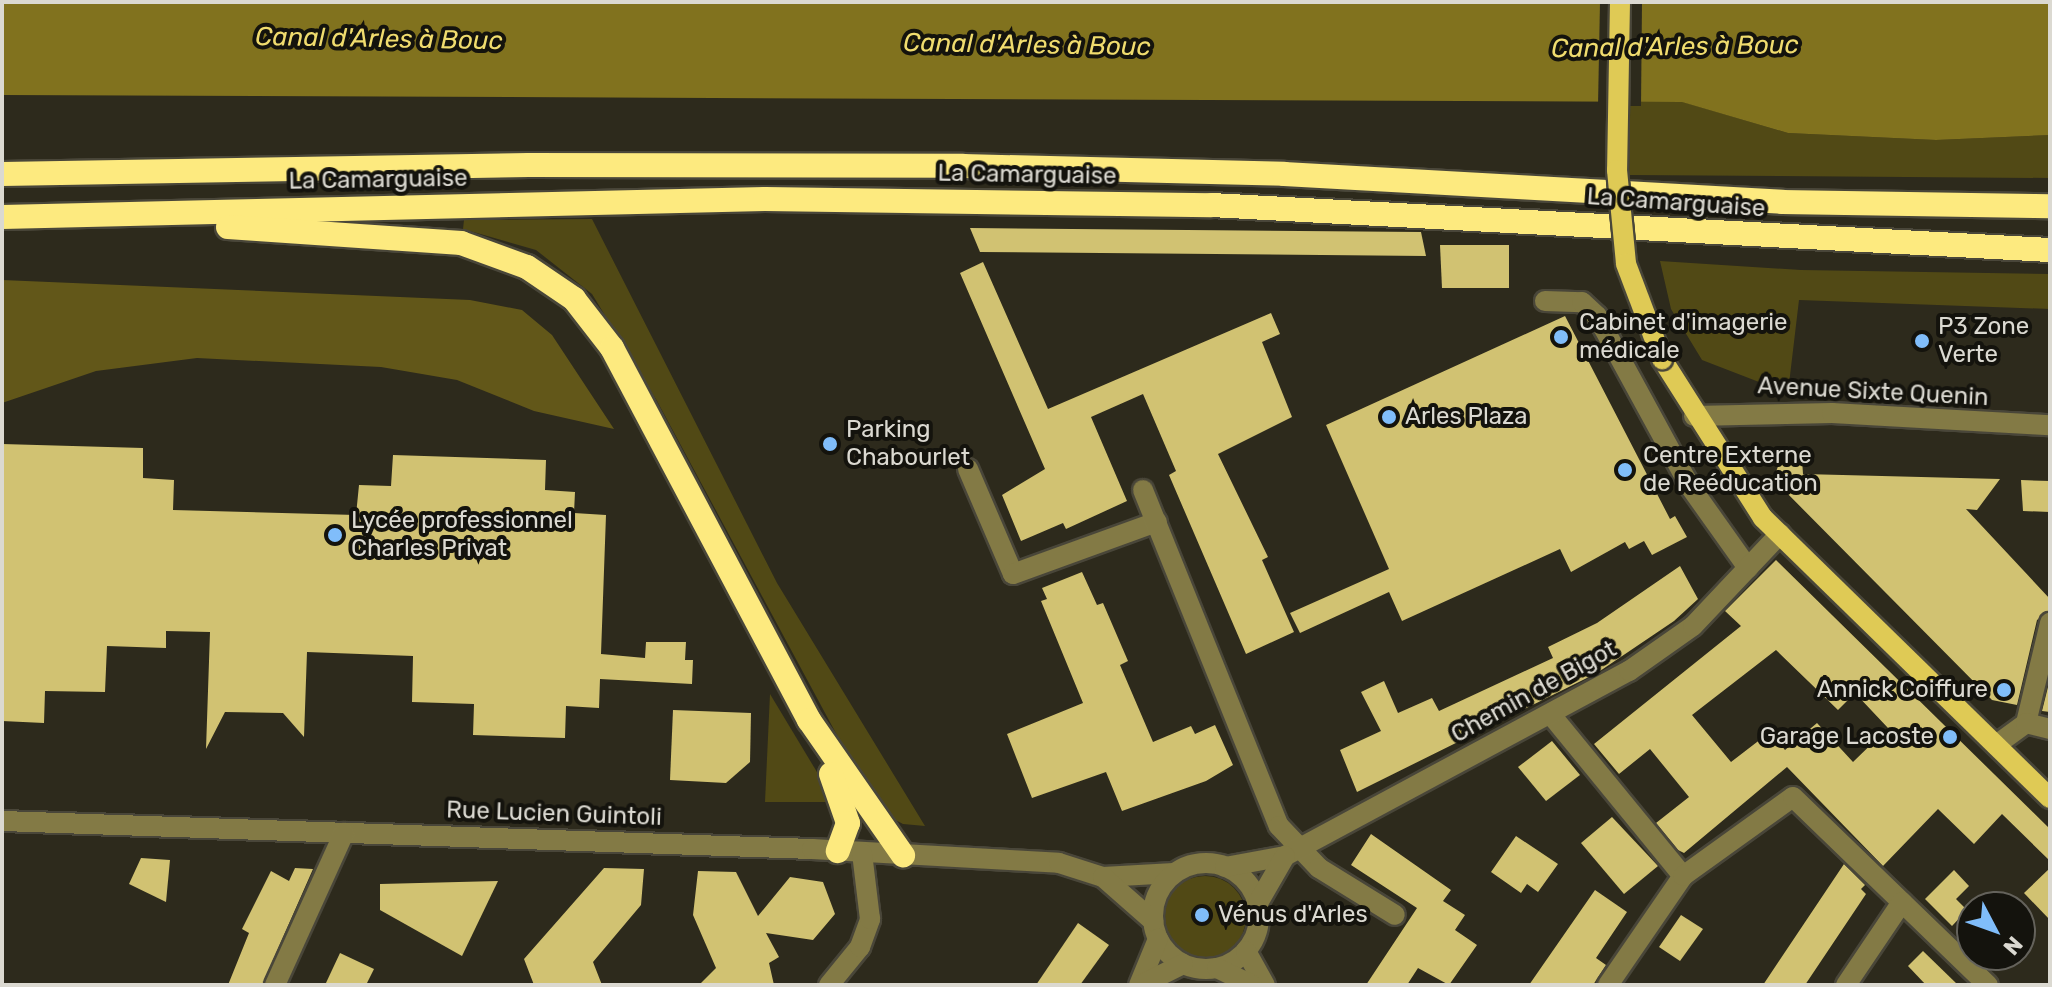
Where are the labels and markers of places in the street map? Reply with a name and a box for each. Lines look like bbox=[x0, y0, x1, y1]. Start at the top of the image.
place label: Cabinet d'imagerie médicale bbox=[1579, 309, 1788, 365]
place label: P3 Zone Verte bbox=[1938, 313, 2029, 369]
marker: Cabinet d'imagerie médicale bbox=[1550, 326, 1572, 348]
marker: P3 Zone Verte bbox=[1913, 332, 1931, 350]
place label: Arles Plaza bbox=[1405, 403, 1528, 431]
marker: Arles Plaza bbox=[1380, 408, 1398, 426]
place label: Parking Chabourlet bbox=[846, 416, 970, 472]
marker: Parking Chabourlet bbox=[821, 435, 839, 453]
place label: Centre Externe de Reéducation bbox=[1643, 442, 1818, 498]
marker: Centre Externe de Reéducation bbox=[1614, 459, 1636, 481]
place label: Lycée professionnel Charles Privat bbox=[351, 507, 573, 563]
marker: Lycée professionnel Charles Privat bbox=[326, 526, 344, 544]
place label: Annick Coiffure bbox=[1817, 676, 1988, 704]
marker: Annick Coiffure bbox=[1995, 681, 2013, 699]
place label: Garage Lacoste bbox=[1760, 723, 1934, 751]
marker: Garage Lacoste bbox=[1941, 728, 1959, 746]
place label: Vénus d'Arles bbox=[1218, 901, 1368, 929]
marker: Vénus d'Arles bbox=[1193, 906, 1211, 924]

